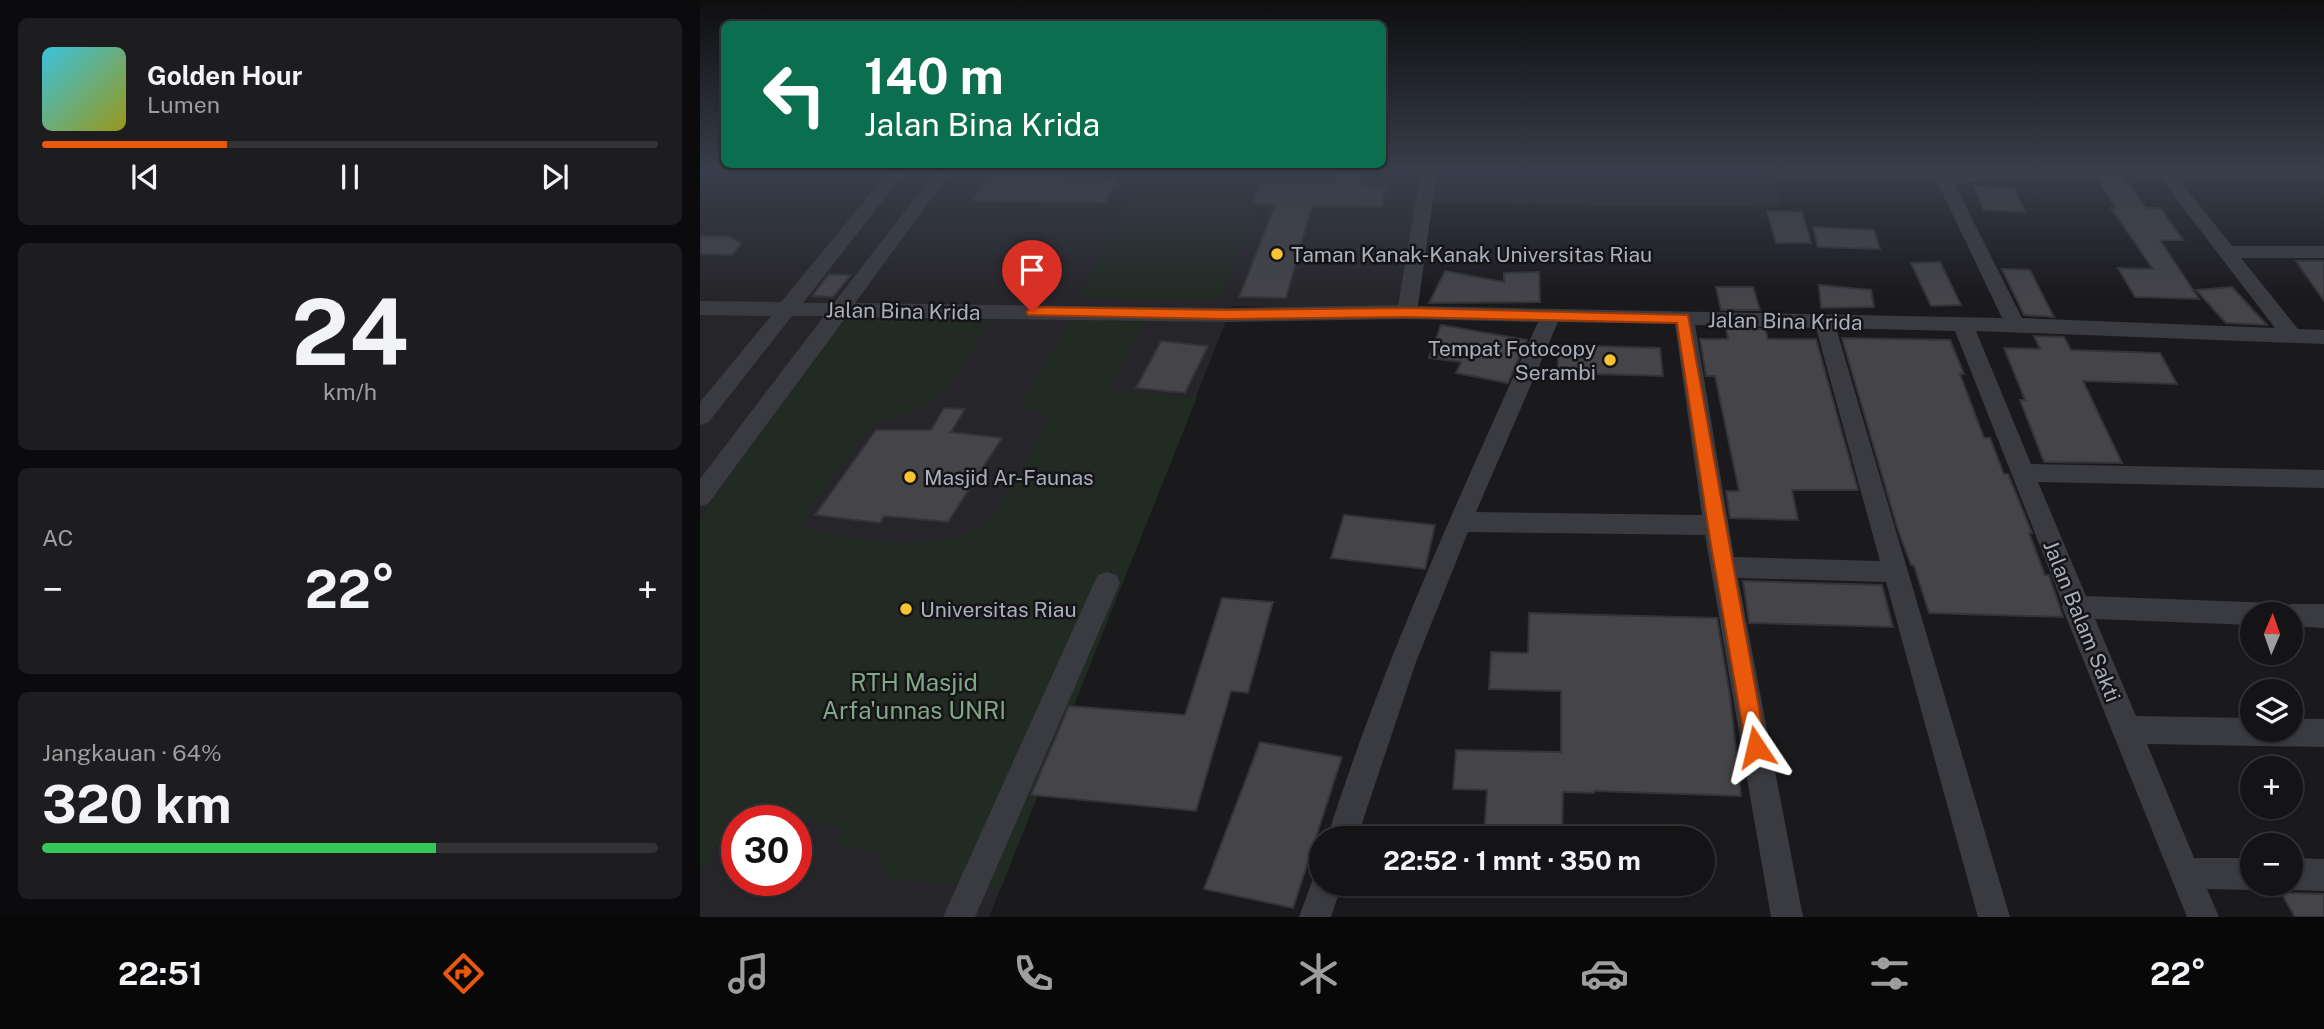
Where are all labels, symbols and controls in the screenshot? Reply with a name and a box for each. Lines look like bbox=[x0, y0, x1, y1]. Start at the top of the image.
text: 140 m bbox=[864, 47, 1004, 105]
icon: left bbox=[749, 49, 840, 140]
text: Golden Hour bbox=[147, 60, 302, 91]
text: Lumen bbox=[147, 91, 220, 118]
text: Jalan Bina Krida bbox=[864, 106, 1100, 143]
icon: previous bbox=[126, 158, 164, 196]
icon: pause bbox=[331, 158, 369, 196]
icon: next bbox=[536, 158, 574, 196]
pin bbox=[1002, 240, 1062, 312]
place label: Taman Kanak-Kanak Universitas Riau bbox=[1291, 242, 1652, 267]
marker: Taman Kanak-Kanak Universitas Riau bbox=[1269, 246, 1285, 262]
icon: arrive bbox=[1013, 251, 1051, 289]
text: 24 bbox=[291, 279, 409, 385]
street label: Jalan Bina Krida bbox=[825, 297, 981, 325]
street label: Jalan Bina Krida bbox=[1707, 307, 1863, 335]
place label: Tempat Fotocopy Serambi bbox=[1428, 336, 1596, 385]
marker: Tempat Fotocopy Serambi bbox=[1602, 352, 1618, 368]
text: km/h bbox=[323, 378, 377, 405]
place label: Masjid Ar-Faunas bbox=[924, 465, 1094, 490]
marker: Masjid Ar-Faunas bbox=[902, 469, 918, 485]
text: AC bbox=[42, 524, 73, 551]
street label: Jalan Balam Sakti bbox=[2038, 536, 2126, 706]
text: 22° bbox=[305, 559, 395, 620]
text: − bbox=[42, 567, 63, 612]
text: + bbox=[637, 567, 658, 612]
place label: Universitas Riau bbox=[920, 597, 1077, 622]
marker: Universitas Riau bbox=[898, 601, 914, 617]
north arrow bbox=[2240, 602, 2303, 665]
map controls bbox=[2240, 602, 2303, 896]
park label: RTH Masjid Arfa'unnas UNRI bbox=[822, 668, 1006, 724]
button: layers bbox=[2240, 679, 2303, 742]
position arrow bbox=[1719, 710, 1793, 784]
text: Jangkauan · 64% bbox=[42, 739, 222, 766]
button: + bbox=[2240, 756, 2303, 819]
text: 320 km bbox=[42, 774, 232, 835]
speed limit sign: 30 bbox=[721, 805, 812, 896]
button: − bbox=[2240, 833, 2303, 896]
text: 22:52 · 1 mnt · 350 m bbox=[1383, 845, 1641, 876]
icon: directions bbox=[439, 949, 488, 998]
icon: music bbox=[724, 949, 773, 998]
icon: phone bbox=[1009, 949, 1058, 998]
icon: climate bbox=[1294, 949, 1343, 998]
icon: car bbox=[1580, 949, 1629, 998]
icon: filters bbox=[1865, 949, 1914, 998]
text: 22:51 bbox=[118, 955, 203, 992]
text: 22° bbox=[2150, 955, 2206, 992]

